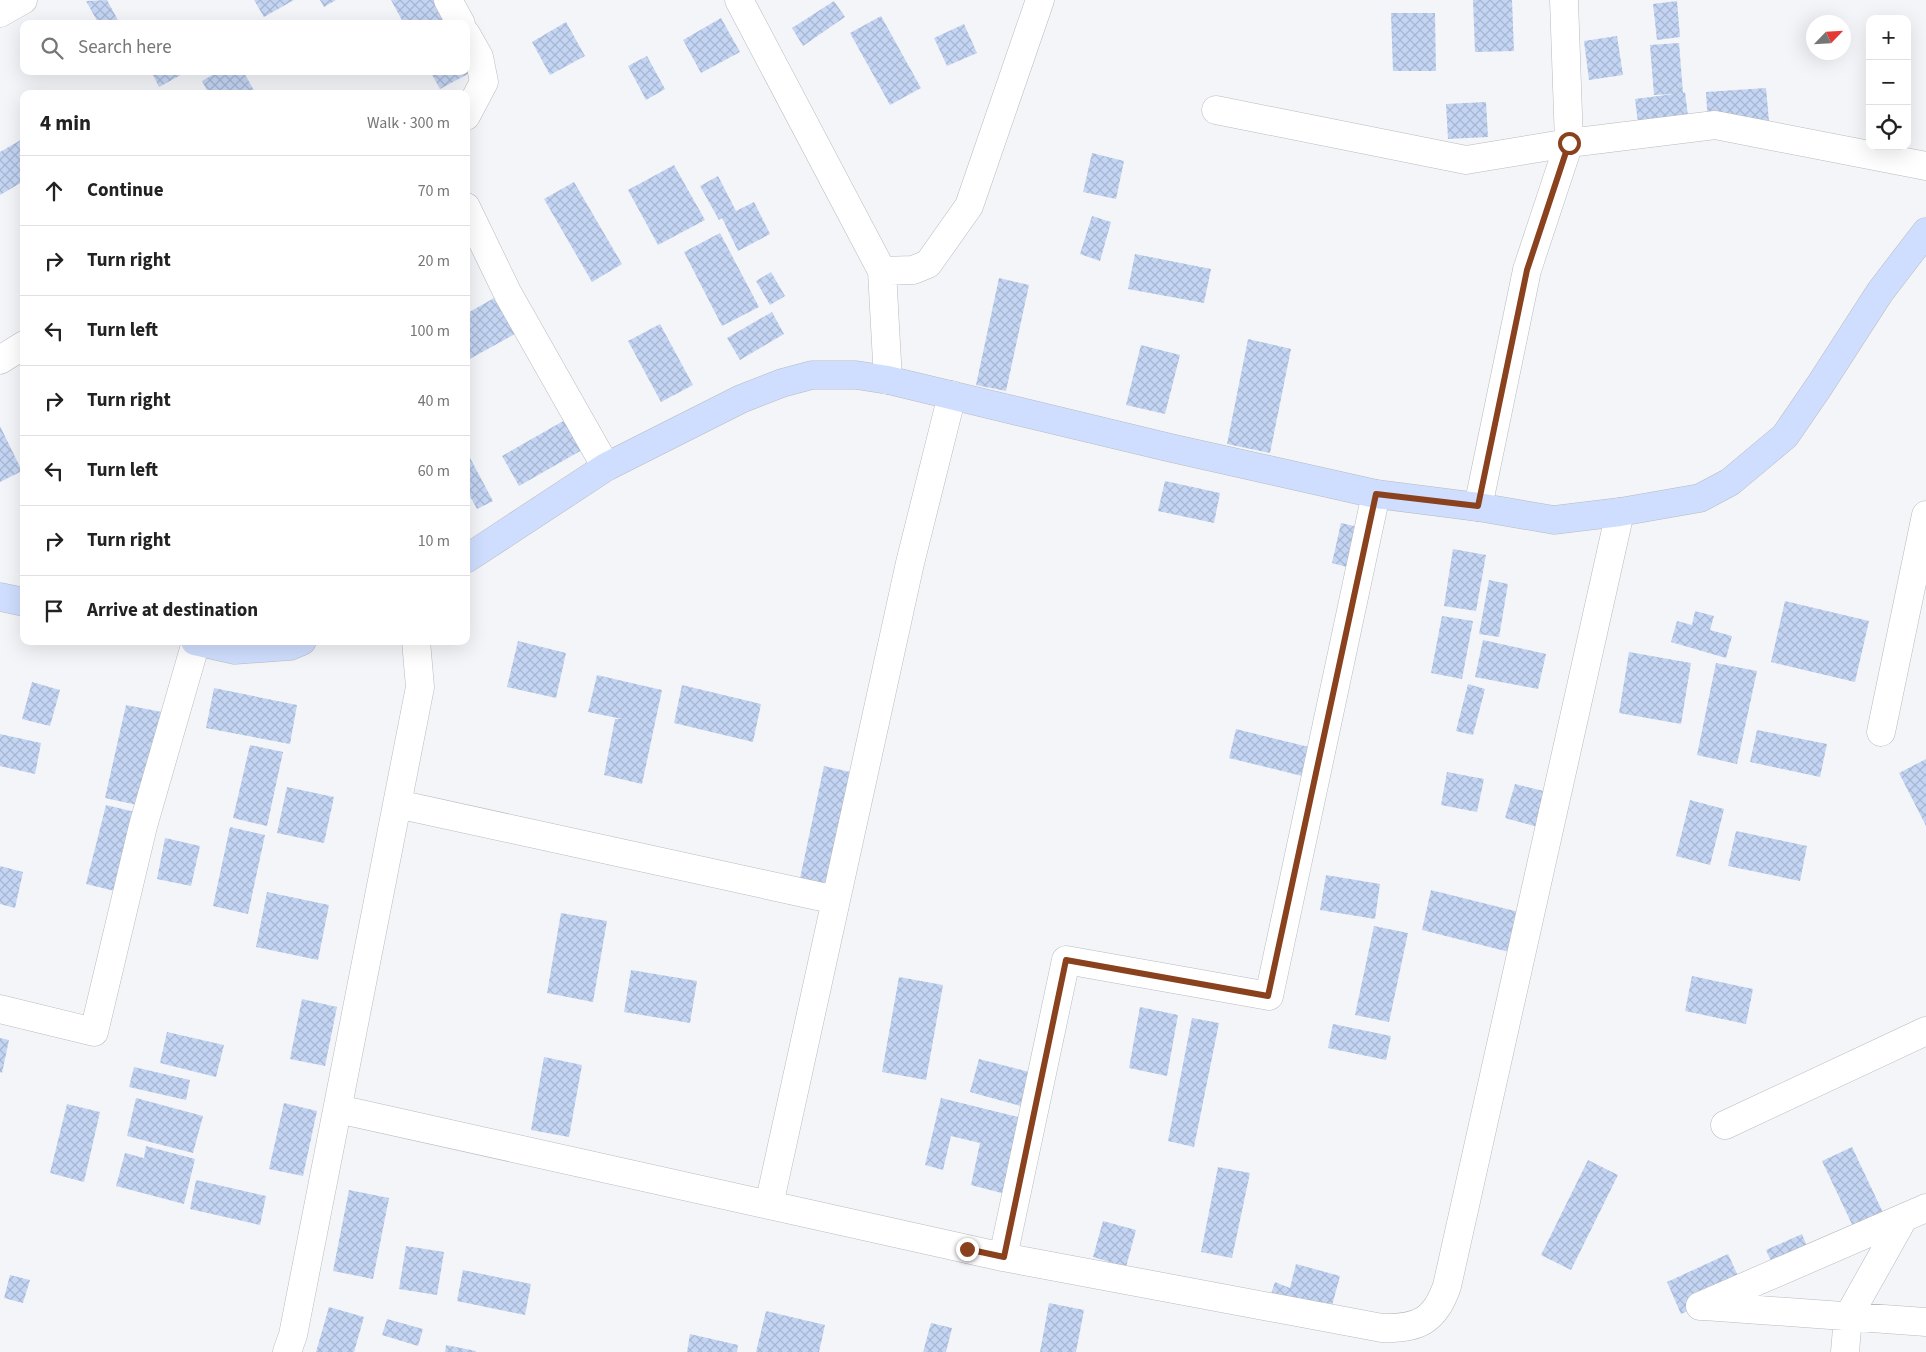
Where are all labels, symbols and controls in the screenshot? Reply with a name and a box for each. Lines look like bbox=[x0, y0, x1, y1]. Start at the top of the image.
north arrow bbox=[1806, 15, 1851, 60]
map controls bbox=[1866, 15, 1911, 150]
button: + bbox=[1866, 15, 1911, 60]
search box bbox=[20, 20, 470, 75]
icon: search bbox=[38, 34, 66, 62]
text: Search here bbox=[78, 34, 172, 61]
button: − bbox=[1866, 60, 1911, 105]
button: locate bbox=[1866, 105, 1911, 150]
text: 4 min bbox=[40, 108, 91, 138]
text: Walk · 300 m bbox=[367, 112, 450, 134]
route start bbox=[1558, 132, 1581, 155]
icon: ahead bbox=[40, 177, 68, 205]
text: Continue bbox=[87, 177, 164, 204]
text: 70 m bbox=[418, 180, 450, 202]
icon: right bbox=[40, 247, 68, 275]
text: Turn right bbox=[87, 247, 171, 274]
text: 20 m bbox=[418, 250, 450, 272]
icon: left bbox=[40, 317, 68, 345]
text: Turn left bbox=[87, 317, 158, 344]
text: 100 m bbox=[410, 320, 450, 342]
icon: right bbox=[40, 387, 68, 415]
text: Turn right bbox=[87, 387, 171, 414]
text: 40 m bbox=[418, 390, 450, 412]
icon: left bbox=[40, 457, 68, 485]
text: Turn left bbox=[87, 457, 158, 484]
text: 60 m bbox=[418, 460, 450, 482]
icon: right bbox=[40, 527, 68, 555]
text: Turn right bbox=[87, 527, 171, 554]
text: 10 m bbox=[418, 530, 450, 552]
icon: arrive bbox=[40, 597, 68, 625]
text: Arrive at destination bbox=[87, 597, 258, 624]
route end bbox=[956, 1238, 979, 1261]

